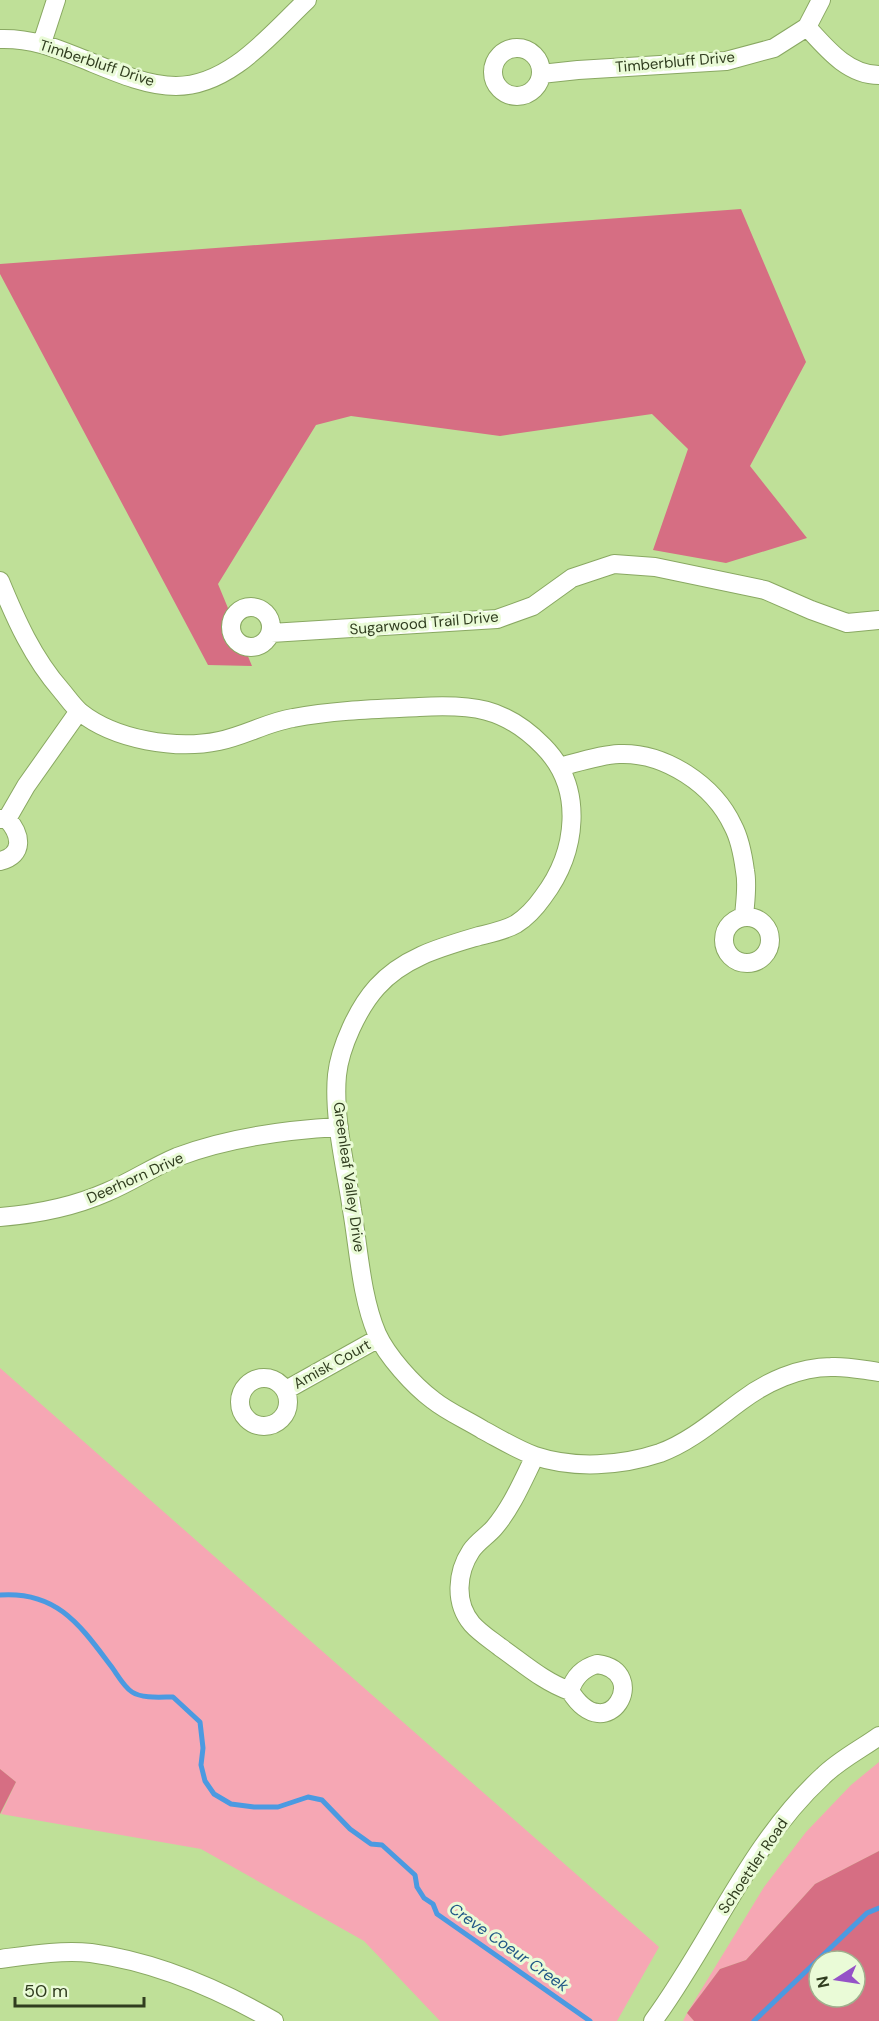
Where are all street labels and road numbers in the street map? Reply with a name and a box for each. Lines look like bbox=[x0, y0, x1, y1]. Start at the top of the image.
street label: Timberbluff Drive bbox=[37, 35, 157, 91]
street label: Timberbluff Drive bbox=[614, 47, 736, 77]
street label: Sugarwood Trail Drive bbox=[349, 607, 499, 639]
street label: Greenleaf Valley Drive bbox=[329, 1101, 369, 1253]
street label: Deerhorn Drive bbox=[83, 1148, 187, 1208]
street label: Amisk Court bbox=[290, 1334, 374, 1394]
street label: Schoettler Road bbox=[714, 1814, 792, 1918]

